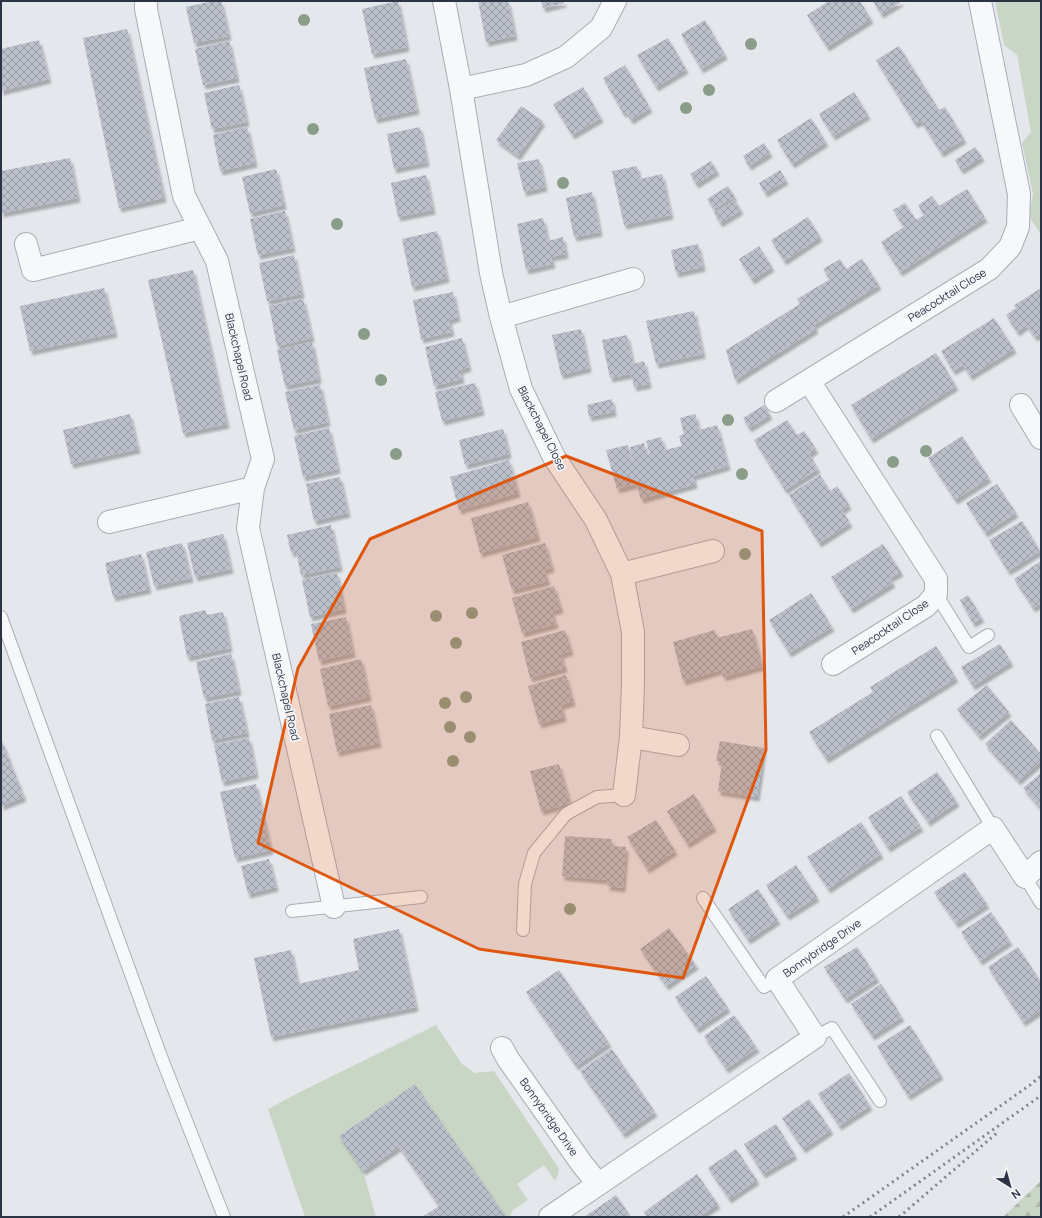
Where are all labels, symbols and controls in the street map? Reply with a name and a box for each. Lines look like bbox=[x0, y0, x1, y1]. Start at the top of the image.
street label: Peacocktail Close bbox=[905, 264, 989, 325]
street label: Blackchapel Road bbox=[222, 312, 257, 402]
street label: Blackchapel Close bbox=[515, 383, 570, 473]
street label: Peacocktail Close bbox=[848, 595, 932, 658]
street label: Blackchapel Road bbox=[269, 652, 304, 742]
street label: Bonnybridge Drive bbox=[780, 915, 864, 980]
street label: Bonnybridge Drive bbox=[517, 1075, 582, 1159]
north arrow bbox=[990, 1166, 1030, 1206]
text: N bbox=[1009, 1186, 1024, 1203]

